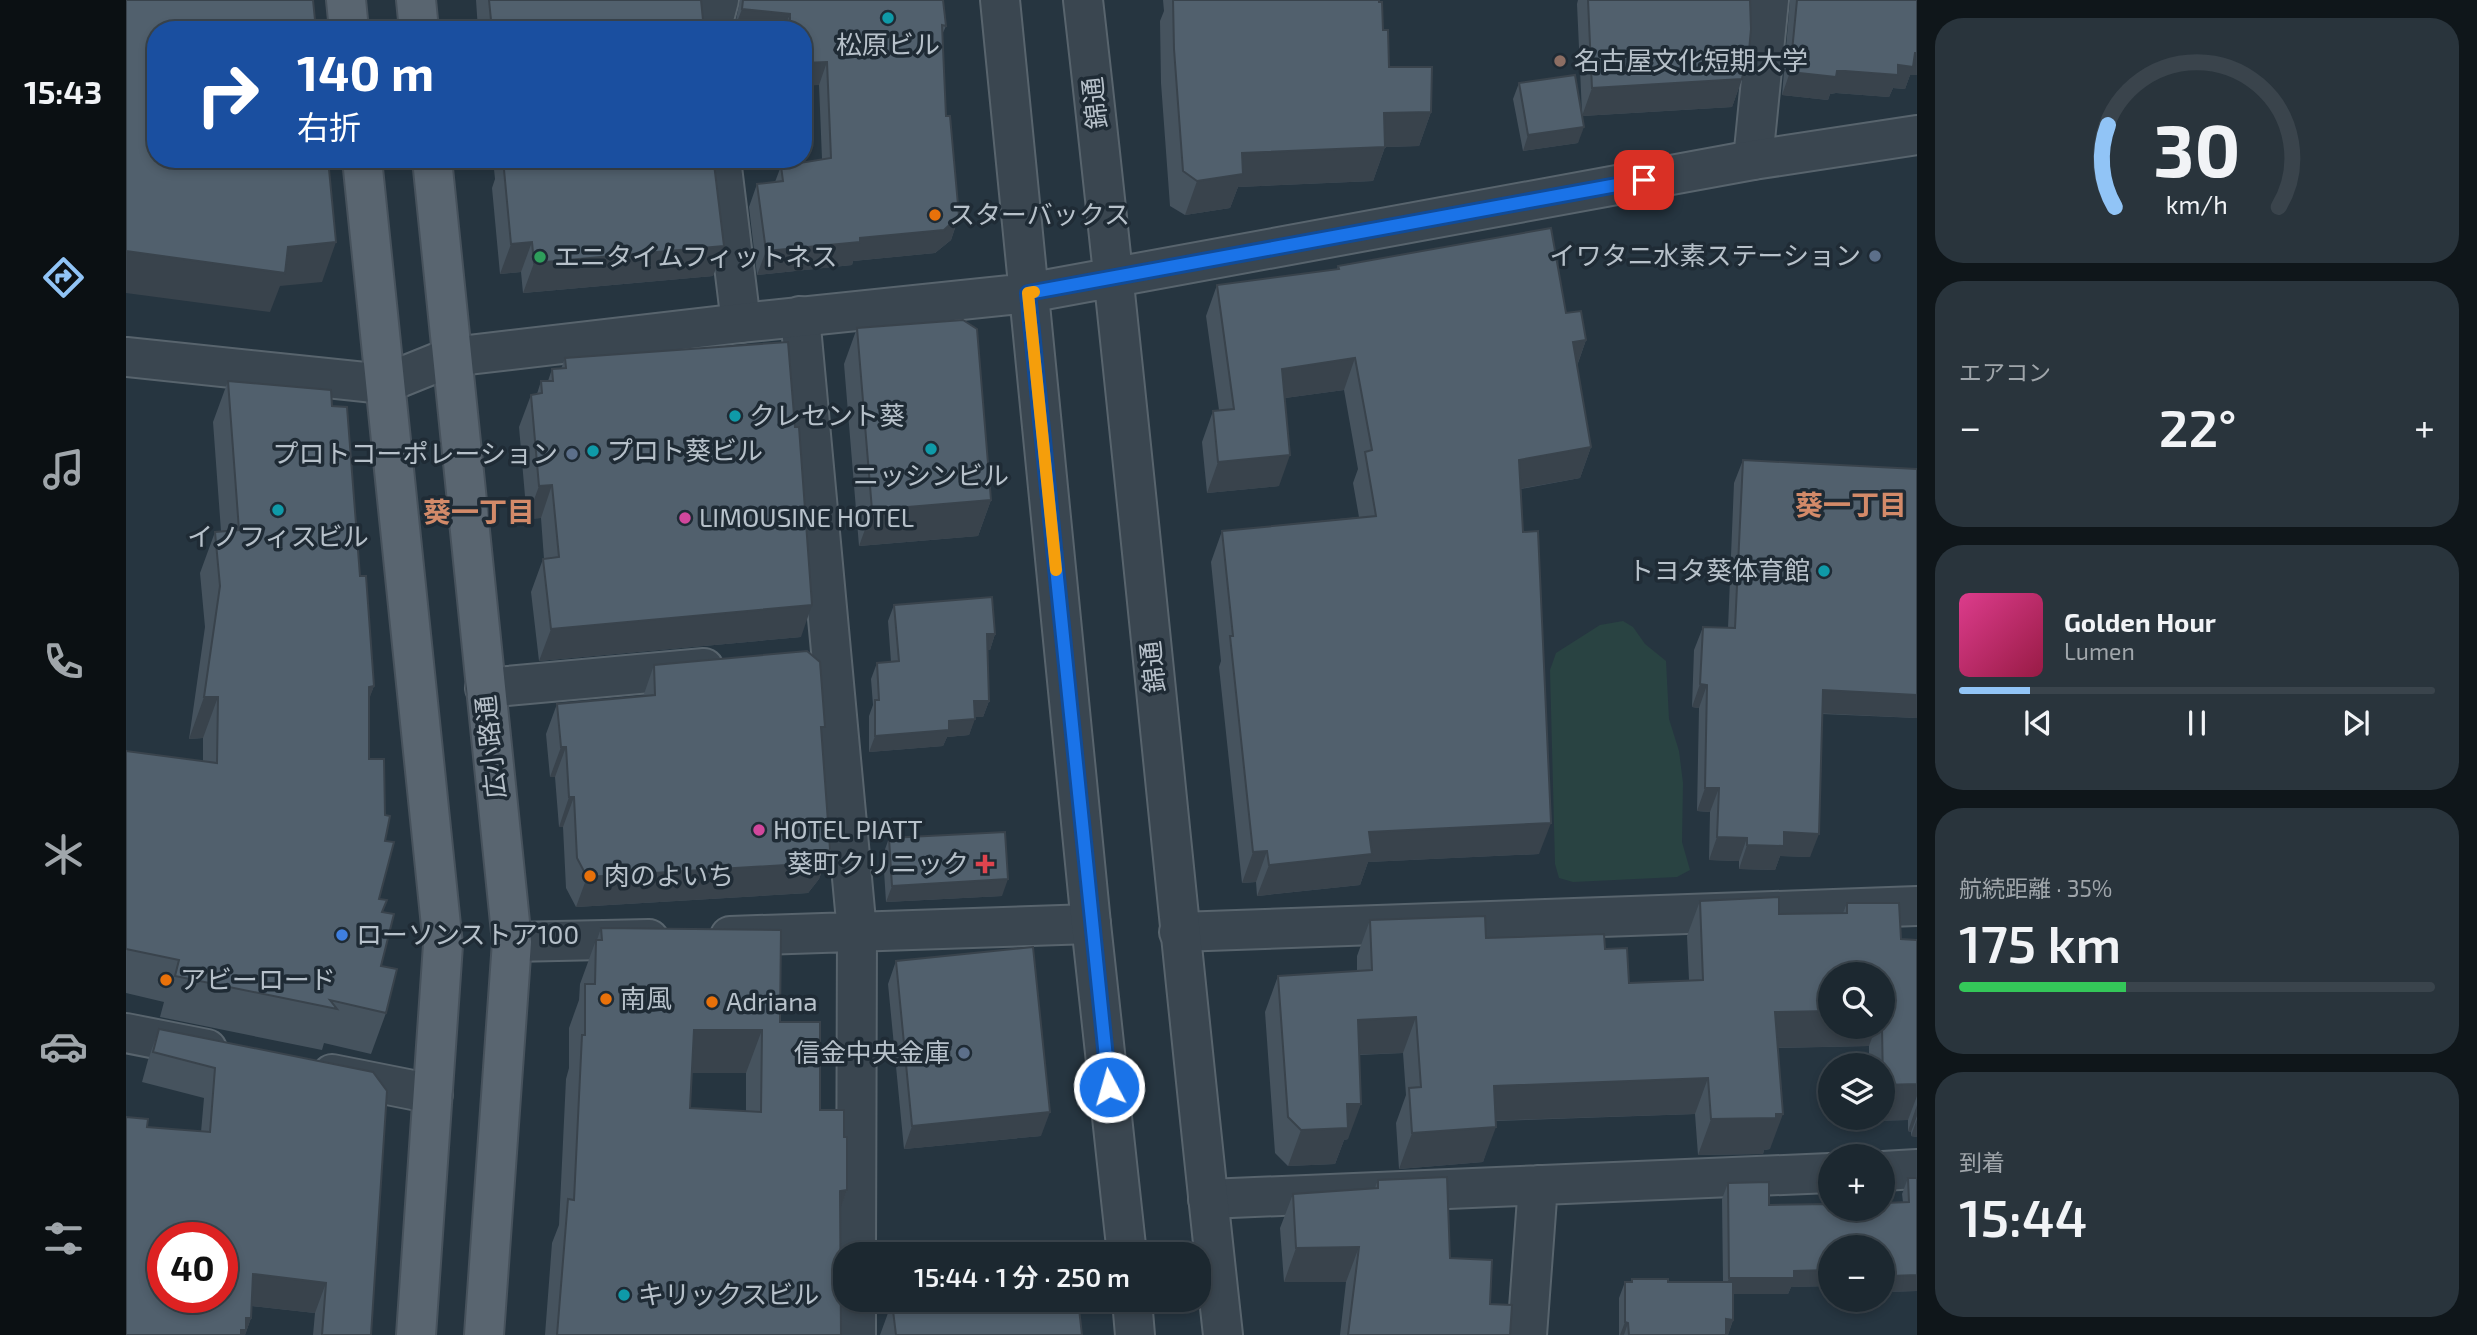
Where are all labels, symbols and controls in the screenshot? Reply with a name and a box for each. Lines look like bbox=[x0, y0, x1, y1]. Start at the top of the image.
marker: 松原ビル bbox=[880, 10, 896, 26]
place label: 松原ビル bbox=[836, 28, 940, 59]
text: 140 m bbox=[297, 42, 434, 101]
place label: 名古屋文化短期大学 bbox=[1574, 44, 1808, 75]
icon: right bbox=[182, 49, 273, 140]
marker: 名古屋文化短期大学 bbox=[1552, 53, 1568, 69]
text: 15:43 bbox=[24, 72, 102, 110]
street label: 錦通 bbox=[1075, 76, 1112, 131]
text: 30 bbox=[2153, 104, 2241, 192]
text: 右折 bbox=[297, 107, 361, 145]
pin bbox=[1614, 150, 1674, 210]
icon: arrive bbox=[1625, 161, 1663, 199]
text: km/h bbox=[2166, 189, 2228, 219]
place label: スターバックス bbox=[949, 198, 1130, 229]
marker: スターバックス bbox=[927, 207, 943, 223]
place label: イワタニ水素ステーション bbox=[1550, 239, 1861, 270]
place label: エニタイムフィットネス bbox=[554, 240, 837, 271]
marker: イワタニ水素ステーション bbox=[1867, 248, 1883, 264]
marker: エニタイムフィットネス bbox=[532, 249, 548, 265]
icon: directions bbox=[39, 253, 88, 302]
text: エアコン bbox=[1959, 358, 2051, 386]
text: 22° bbox=[2159, 395, 2237, 457]
place label: クレセント葵 bbox=[749, 399, 905, 430]
text: − bbox=[1959, 403, 1981, 449]
text: + bbox=[2414, 403, 2435, 449]
marker: クレセント葵 bbox=[727, 408, 743, 424]
place label: プロト葵ビル bbox=[607, 434, 763, 465]
place label: プロトコーポレーション bbox=[273, 437, 558, 468]
marker: ニッシンビル bbox=[923, 441, 939, 457]
marker: プロト葵ビル bbox=[585, 443, 601, 459]
icon: music bbox=[39, 445, 88, 494]
marker: プロトコーポレーション bbox=[564, 446, 580, 462]
place label: ニッシンビル bbox=[853, 459, 1009, 490]
district label: 葵一丁目 bbox=[1795, 487, 1907, 521]
district label: 葵一丁目 bbox=[423, 494, 535, 528]
place label: LIMOUSINE HOTEL bbox=[699, 501, 914, 532]
marker: イノフィスビル bbox=[270, 502, 286, 518]
marker: LIMOUSINE HOTEL bbox=[677, 510, 693, 526]
place label: イノフィスビル bbox=[187, 520, 369, 551]
place label: トヨタ葵体育館 bbox=[1628, 554, 1810, 585]
marker: トヨタ葵体育館 bbox=[1816, 563, 1832, 579]
text: Golden Hour bbox=[2064, 606, 2216, 637]
icon: phone bbox=[39, 637, 88, 686]
text: Lumen bbox=[2064, 637, 2135, 665]
street label: 錦通 bbox=[1133, 640, 1170, 695]
street label: 広小路通 bbox=[469, 694, 510, 800]
icon: previous bbox=[2019, 704, 2057, 742]
icon: pause bbox=[2178, 704, 2216, 742]
icon: next bbox=[2337, 704, 2375, 742]
place label: HOTEL PIATT bbox=[773, 813, 923, 844]
marker: HOTEL PIATT bbox=[751, 822, 767, 838]
icon: climate bbox=[39, 830, 88, 879]
place label: 葵町クリニック bbox=[787, 847, 969, 878]
marker: 葵町クリニック bbox=[975, 854, 995, 874]
place label: 肉のよいち bbox=[604, 859, 734, 890]
marker: 肉のよいち bbox=[582, 868, 598, 884]
text: 航続距離 · 35% bbox=[1959, 874, 2112, 902]
text: 175 km bbox=[1959, 911, 2121, 973]
place label: ローソンストア100 bbox=[356, 918, 579, 949]
marker: ローソンストア100 bbox=[334, 927, 350, 943]
map controls bbox=[1818, 962, 1895, 1312]
button: search bbox=[1818, 962, 1895, 1039]
place label: アビーロード bbox=[180, 963, 336, 994]
marker: アビーロード bbox=[158, 972, 174, 988]
place label: 南風 bbox=[620, 982, 672, 1013]
place label: Adriana bbox=[726, 985, 818, 1016]
marker: 南風 bbox=[598, 991, 614, 1007]
marker: Adriana bbox=[704, 994, 720, 1010]
icon: car bbox=[39, 1022, 88, 1071]
place label: 信金中央金庫 bbox=[794, 1036, 950, 1067]
marker: 信金中央金庫 bbox=[956, 1045, 972, 1061]
position arrow bbox=[1072, 1050, 1146, 1124]
button: layers bbox=[1818, 1053, 1895, 1130]
button: + bbox=[1818, 1144, 1895, 1221]
text: 到着 bbox=[1959, 1148, 2005, 1176]
text: 15:44 bbox=[1959, 1185, 2087, 1247]
icon: filters bbox=[39, 1214, 88, 1263]
speed limit sign: 40 bbox=[147, 1222, 238, 1313]
button: − bbox=[1818, 1235, 1895, 1312]
text: 15:44 · 1 分 · 250 m bbox=[914, 1261, 1130, 1292]
place label: キリックスビル bbox=[638, 1278, 819, 1309]
marker: キリックスビル bbox=[616, 1287, 632, 1303]

